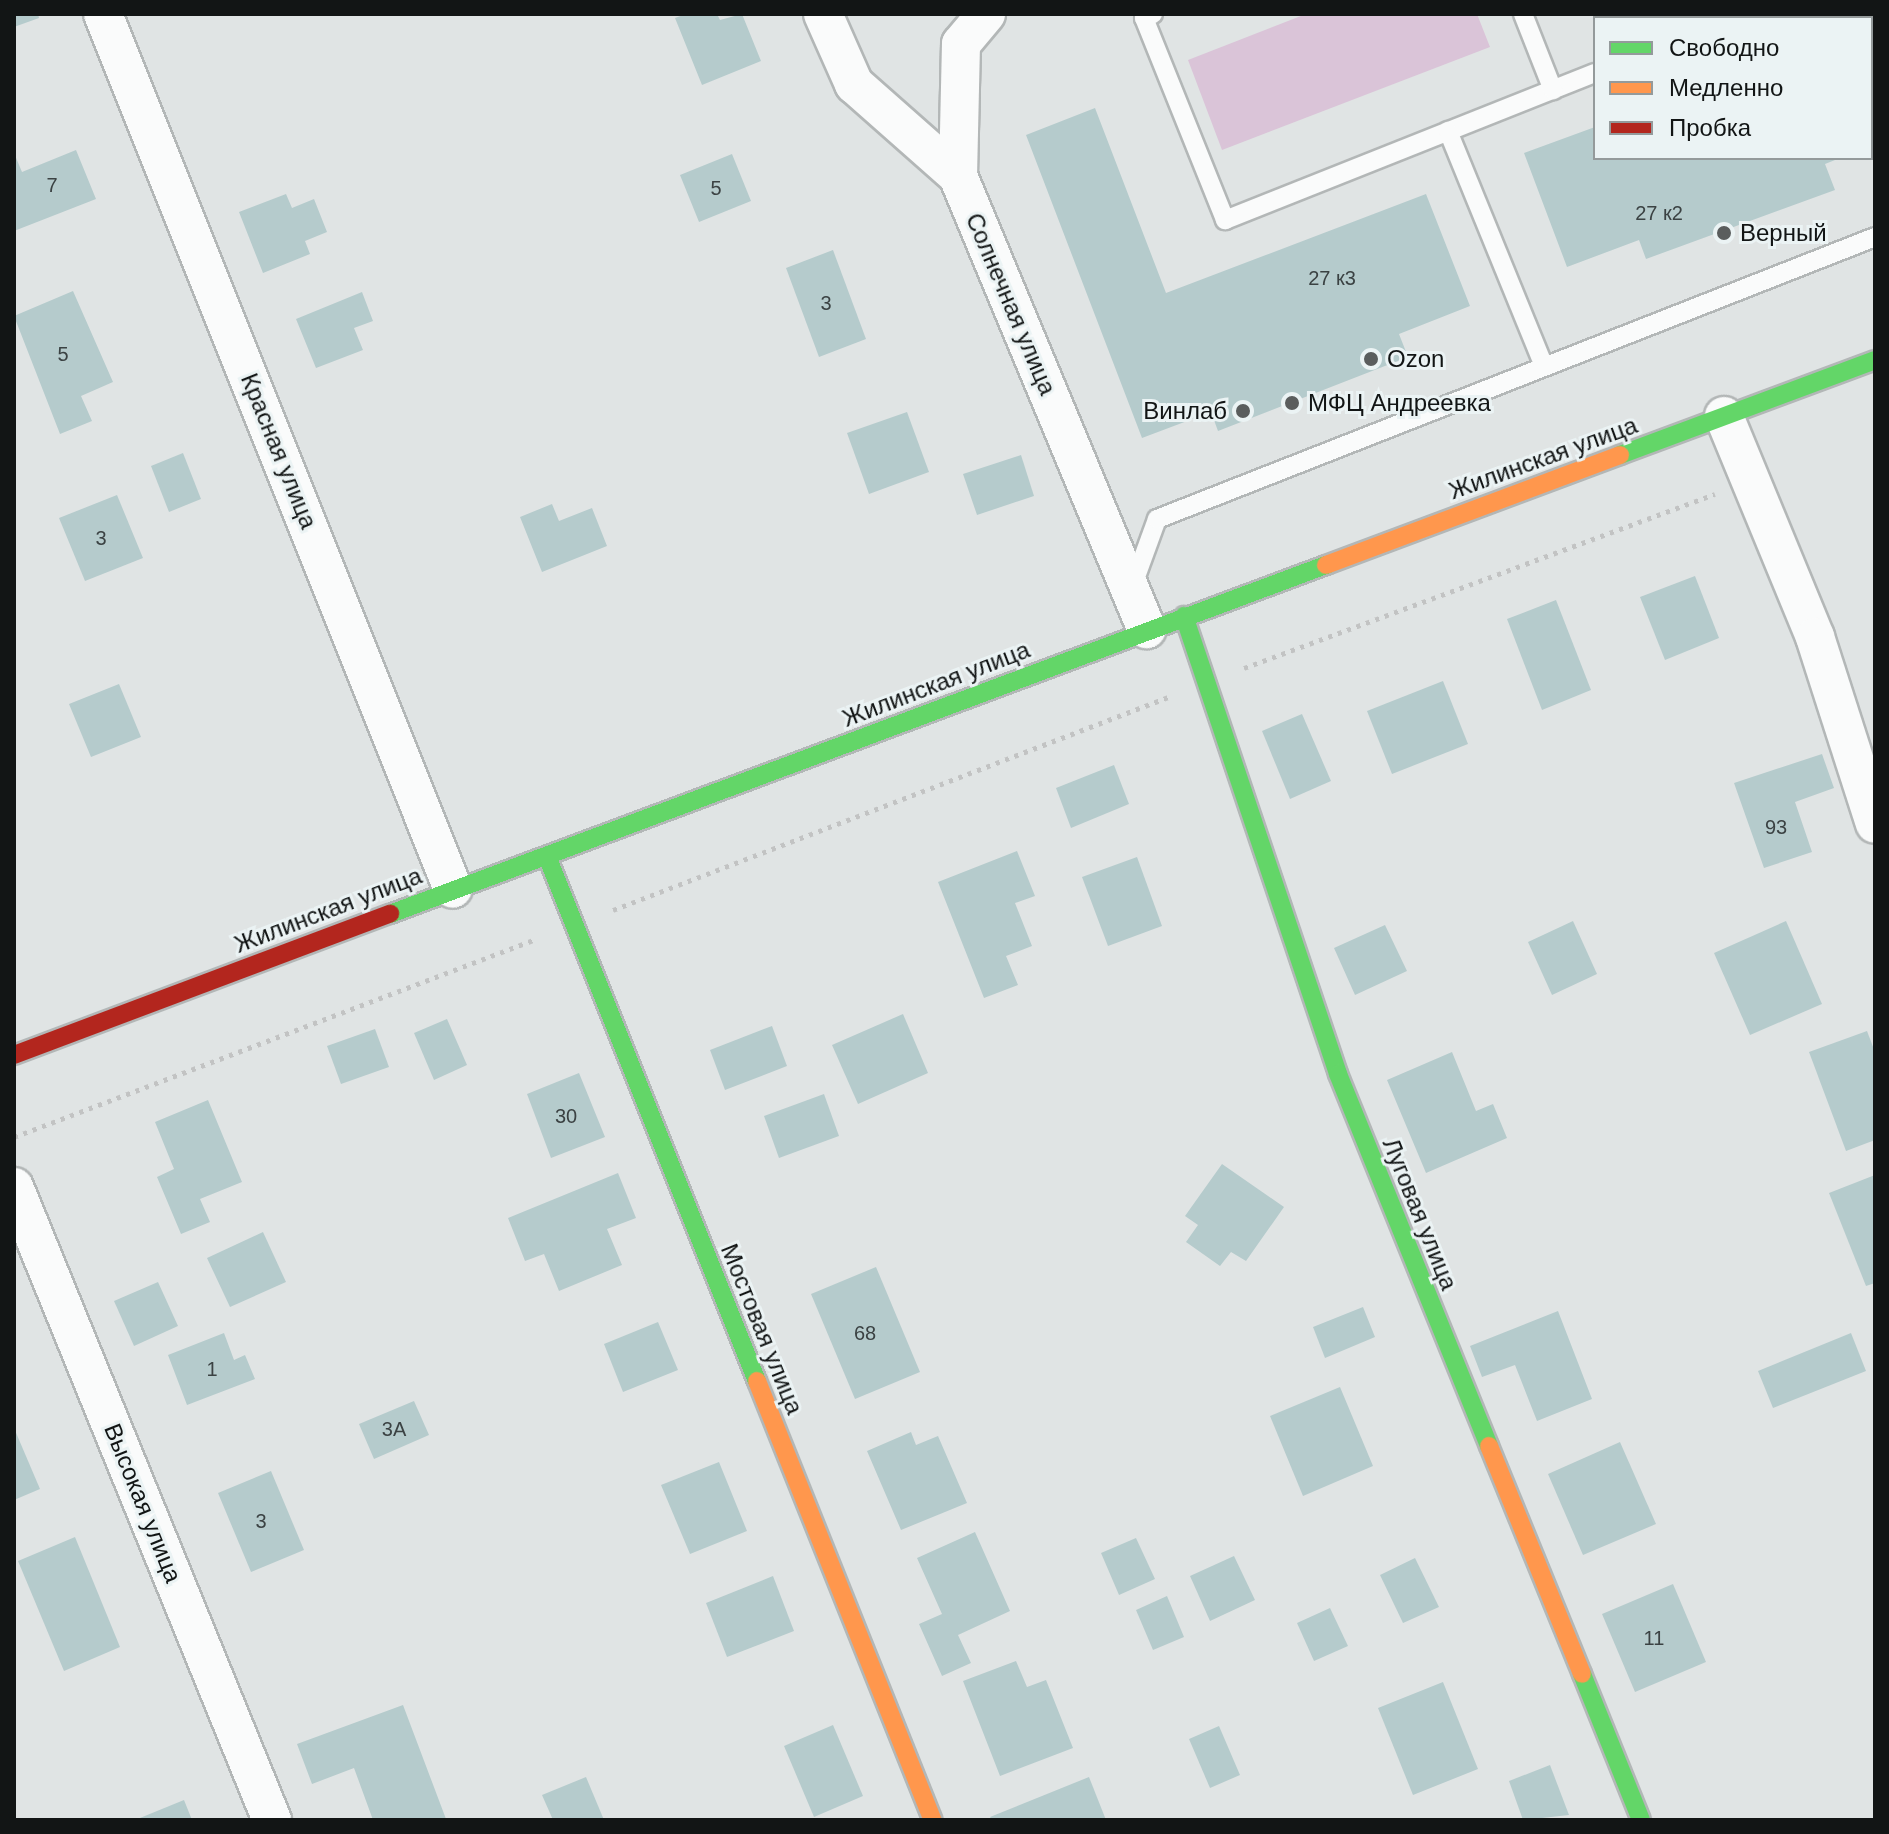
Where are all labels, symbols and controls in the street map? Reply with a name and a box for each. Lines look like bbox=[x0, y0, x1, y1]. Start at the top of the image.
legend bbox=[1593, 16, 1873, 160]
text: Свободно bbox=[1669, 34, 1779, 61]
text: Медленно bbox=[1669, 74, 1783, 101]
text: Пробка bbox=[1669, 114, 1751, 141]
house number: 7 bbox=[46, 173, 58, 197]
house number: 5 bbox=[710, 176, 722, 200]
house number: 27 к2 bbox=[1635, 201, 1683, 225]
street label: Солнечная улица bbox=[960, 209, 1062, 399]
place label: Верный bbox=[1740, 219, 1827, 247]
marker: Верный bbox=[1715, 224, 1733, 242]
house number: 27 к3 bbox=[1308, 266, 1356, 290]
house number: 3 bbox=[820, 291, 832, 315]
house number: 5 bbox=[57, 342, 69, 366]
place label: Ozon bbox=[1387, 345, 1444, 373]
marker: Ozon bbox=[1362, 350, 1380, 368]
street label: Красная улица bbox=[235, 369, 323, 533]
place label: МФЦ Андреевка bbox=[1308, 389, 1491, 417]
marker: МФЦ Андреевка bbox=[1283, 394, 1301, 412]
place label: Винлаб bbox=[1143, 397, 1227, 425]
marker: Винлаб bbox=[1234, 402, 1252, 420]
street label: Жилинская улица bbox=[1445, 411, 1641, 505]
house number: 3 bbox=[95, 526, 107, 550]
street label: Жилинская улица bbox=[838, 635, 1034, 733]
house number: 93 bbox=[1765, 815, 1787, 839]
street label: Жилинская улица bbox=[230, 861, 426, 959]
house number: 30 bbox=[555, 1104, 577, 1128]
street label: Луговая улица bbox=[1376, 1134, 1464, 1294]
street label: Мостовая улица bbox=[715, 1240, 809, 1418]
house number: 68 bbox=[854, 1321, 876, 1345]
house number: 1 bbox=[206, 1357, 218, 1381]
house number: 3А bbox=[382, 1417, 406, 1441]
street label: Высокая улица bbox=[98, 1419, 188, 1587]
house number: 3 bbox=[255, 1509, 267, 1533]
house number: 11 bbox=[1644, 1626, 1664, 1650]

